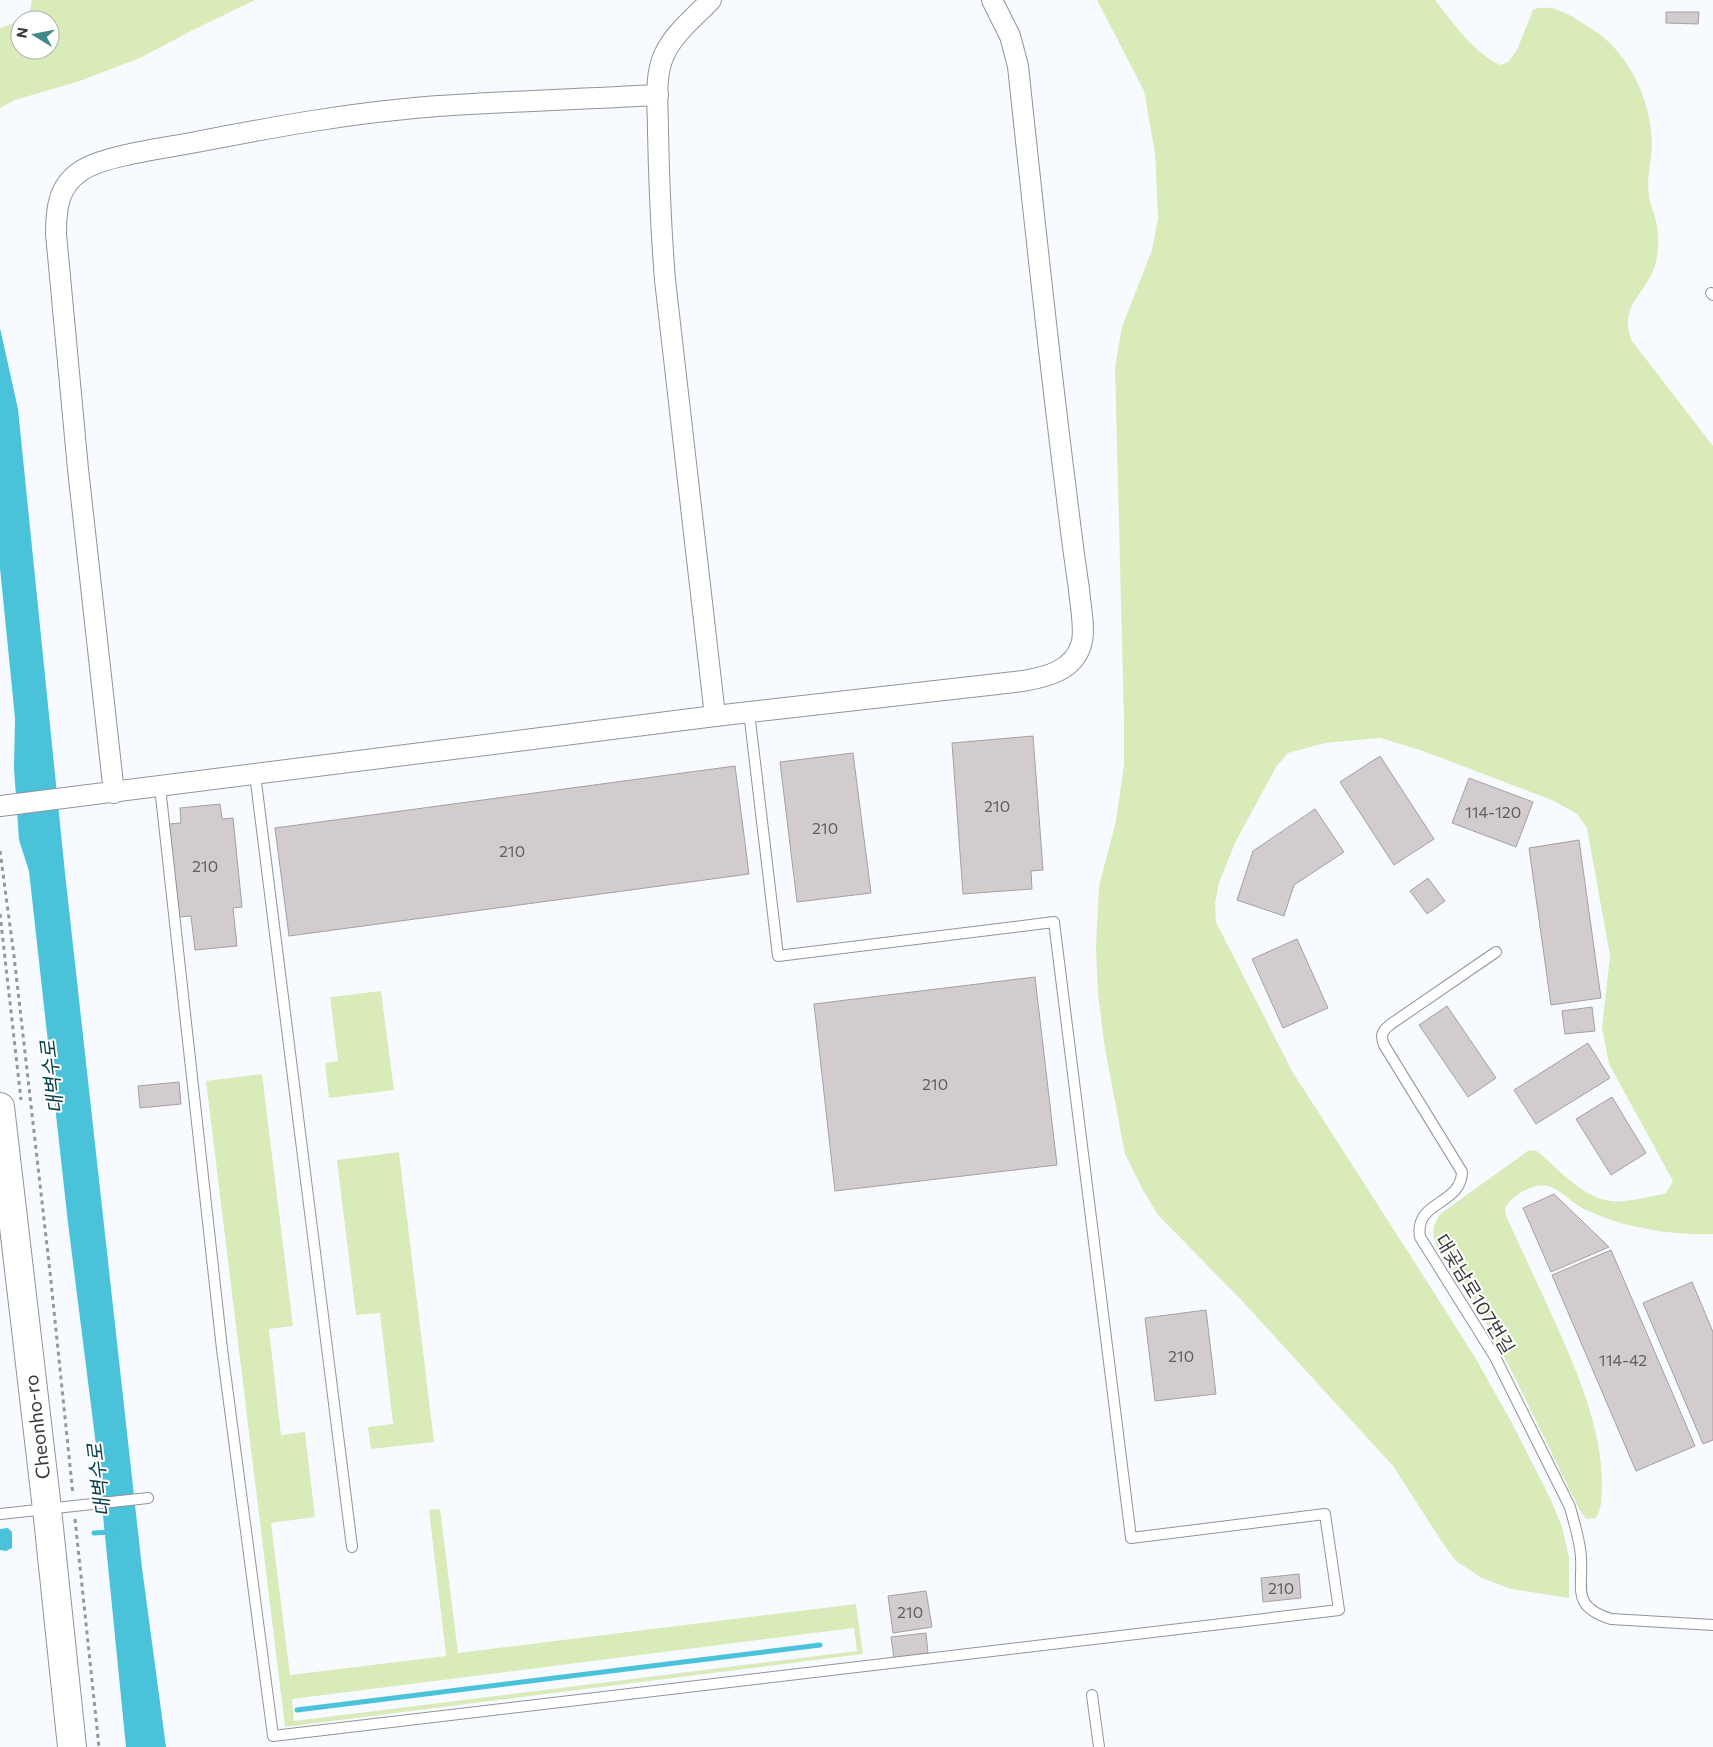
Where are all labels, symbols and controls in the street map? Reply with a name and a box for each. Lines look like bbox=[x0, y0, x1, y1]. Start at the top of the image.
north arrow bbox=[10, 10, 60, 60]
text: N bbox=[12, 26, 31, 39]
house number: 210 bbox=[984, 796, 1010, 815]
house number: 114-120 bbox=[1465, 802, 1521, 821]
house number: 210 bbox=[812, 818, 838, 837]
house number: 210 bbox=[499, 841, 525, 860]
house number: 210 bbox=[192, 856, 218, 875]
water label: 대벽수로 bbox=[34, 1038, 67, 1115]
house number: 210 bbox=[922, 1074, 948, 1093]
street label: 대곶남로107번길 bbox=[1431, 1230, 1520, 1358]
house number: 210 bbox=[1168, 1346, 1194, 1365]
house number: 114-42 bbox=[1599, 1350, 1647, 1369]
street label: Cheonho-ro bbox=[19, 1374, 54, 1481]
water label: 대벽수로 bbox=[81, 1441, 114, 1518]
house number: 210 bbox=[1268, 1578, 1294, 1597]
house number: 210 bbox=[897, 1602, 923, 1621]

